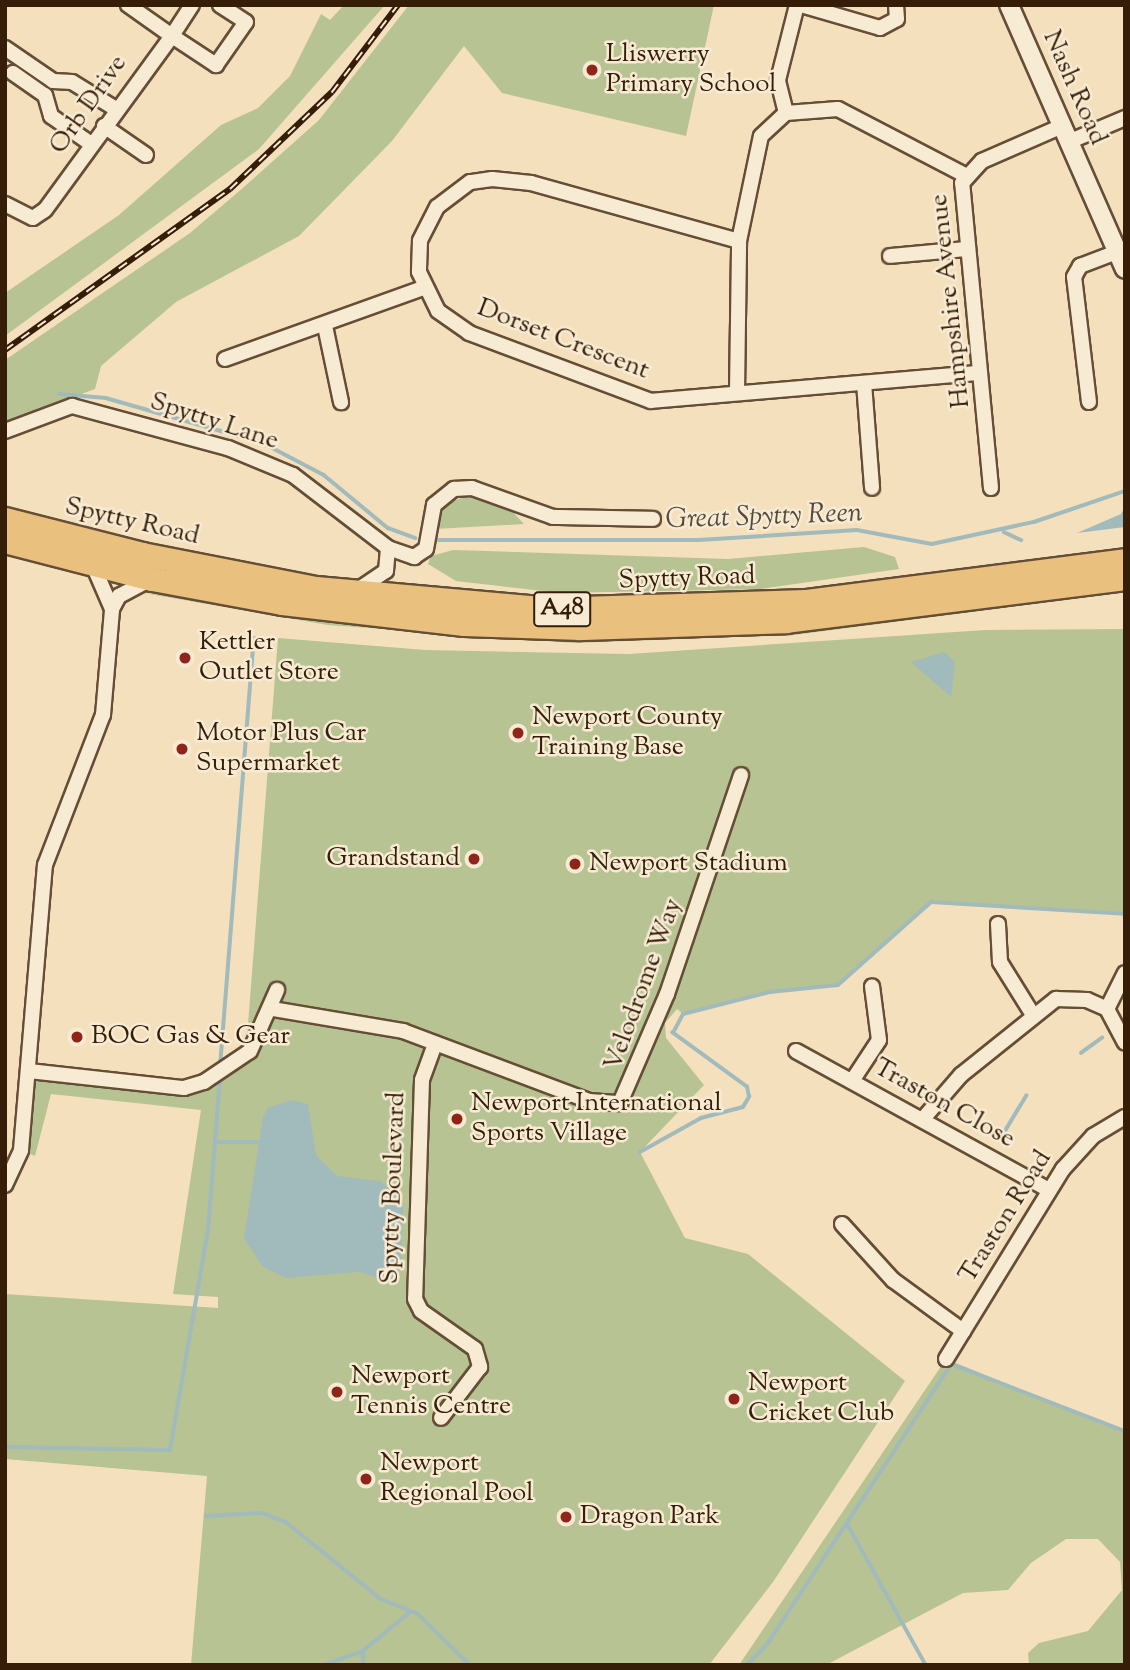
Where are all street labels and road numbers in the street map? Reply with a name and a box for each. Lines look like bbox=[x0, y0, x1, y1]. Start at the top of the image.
street label: Nash Road bbox=[1035, 26, 1113, 150]
street label: Orb Drive bbox=[44, 49, 134, 161]
street label: Hampshire Avenue bbox=[924, 192, 978, 410]
street label: Dorset Crescent bbox=[473, 293, 653, 387]
street label: Spytty Lane bbox=[146, 387, 282, 457]
street label: Spytty Road bbox=[62, 491, 202, 553]
street label: Spytty Road bbox=[618, 561, 756, 597]
road number: A48 bbox=[532, 588, 592, 630]
street label: Velodrome Way bbox=[598, 895, 690, 1075]
street label: Traston Close bbox=[868, 1052, 1020, 1156]
street label: Spytty Boulevard bbox=[375, 1091, 413, 1285]
street label: Traston Road bbox=[953, 1145, 1059, 1289]

